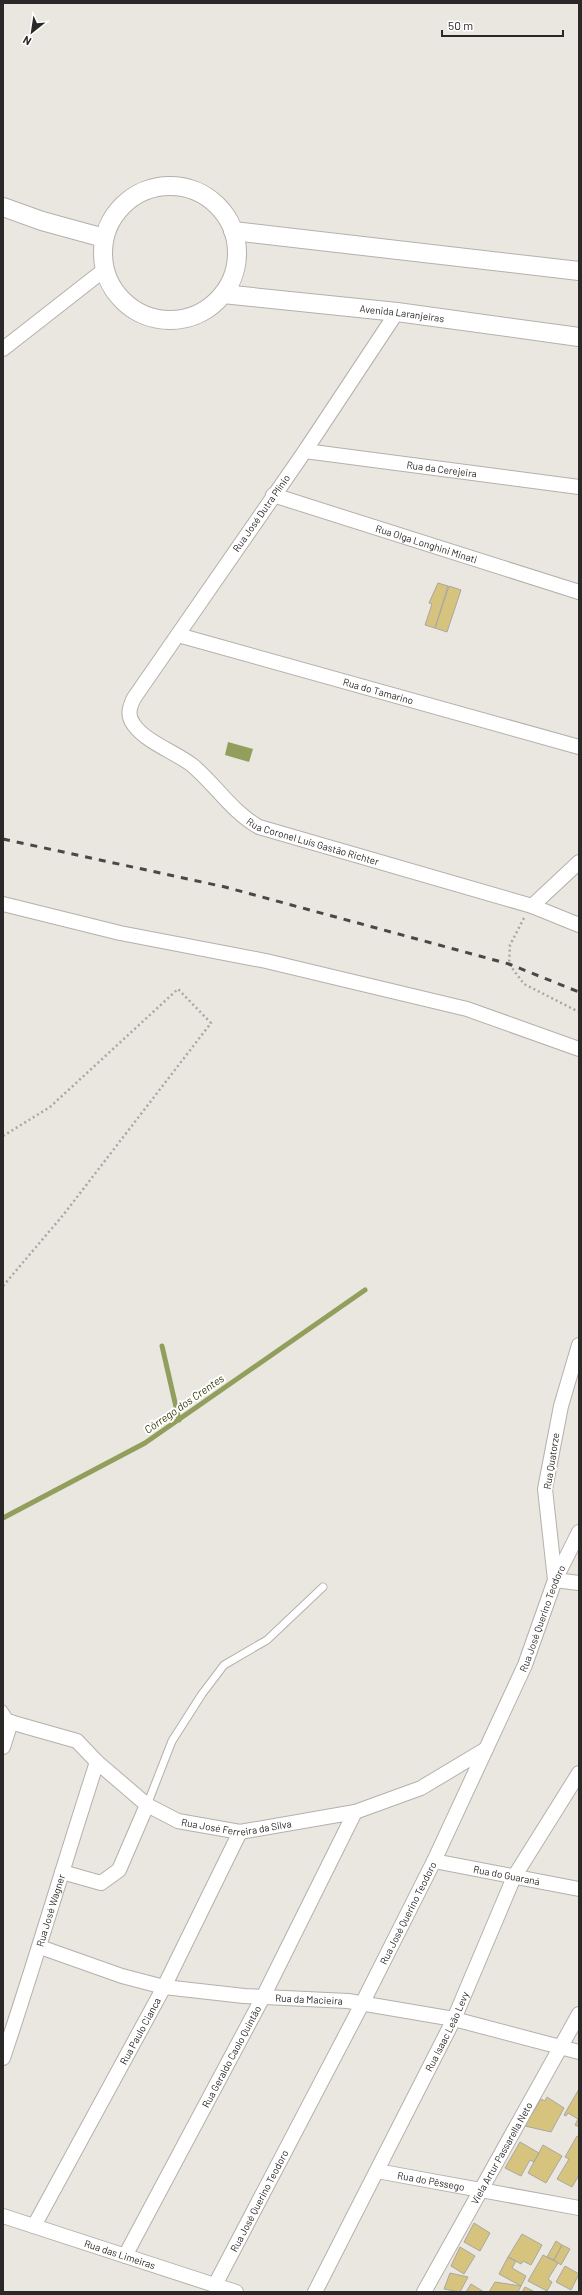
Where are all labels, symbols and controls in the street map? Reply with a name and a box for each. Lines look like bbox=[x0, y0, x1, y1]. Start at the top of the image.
north arrow bbox=[12, 12, 52, 52]
scale bar bbox=[442, 12, 563, 38]
text: 50 m bbox=[448, 18, 473, 32]
text: N bbox=[20, 34, 33, 49]
street label: Avenida Laranjeiras bbox=[359, 302, 445, 324]
street label: Rua da Cerejeira bbox=[406, 458, 478, 480]
street label: Rua José Dutra Plínio bbox=[230, 472, 292, 554]
street label: Rua Olga Longhini Minati bbox=[374, 522, 479, 565]
street label: Rua do Tamarino bbox=[342, 675, 415, 706]
street label: Rua Coronel Luís Gastão Richter bbox=[244, 815, 381, 868]
water label: Córrego dos Crentes bbox=[141, 1371, 226, 1436]
street label: Rua Quatorze bbox=[541, 1432, 561, 1490]
street label: Rua José Querino Teodoro bbox=[517, 1563, 568, 1674]
street label: Rua José Ferreira da Silva bbox=[180, 1816, 292, 1838]
street label: Rua José Querino Teodoro bbox=[377, 1860, 439, 1966]
street label: Rua do Guaraná bbox=[472, 1863, 541, 1887]
street label: Rua José Wagner bbox=[33, 1872, 67, 1948]
street label: Rua Isaac Leão Levy bbox=[422, 1989, 471, 2073]
street label: Rua da Macieira bbox=[275, 1992, 343, 2007]
street label: Rua Paulo Cianca bbox=[117, 1996, 163, 2066]
street label: Rua Geraldo Caolo Quintão bbox=[199, 2004, 263, 2110]
street label: Viela Artur Passarella Neto bbox=[468, 2100, 535, 2206]
street label: Rua José Querino Teodoro bbox=[227, 2148, 291, 2254]
street label: Rua do Pêssego bbox=[396, 2169, 466, 2193]
street label: Rua das Limeiras bbox=[83, 2237, 157, 2271]

